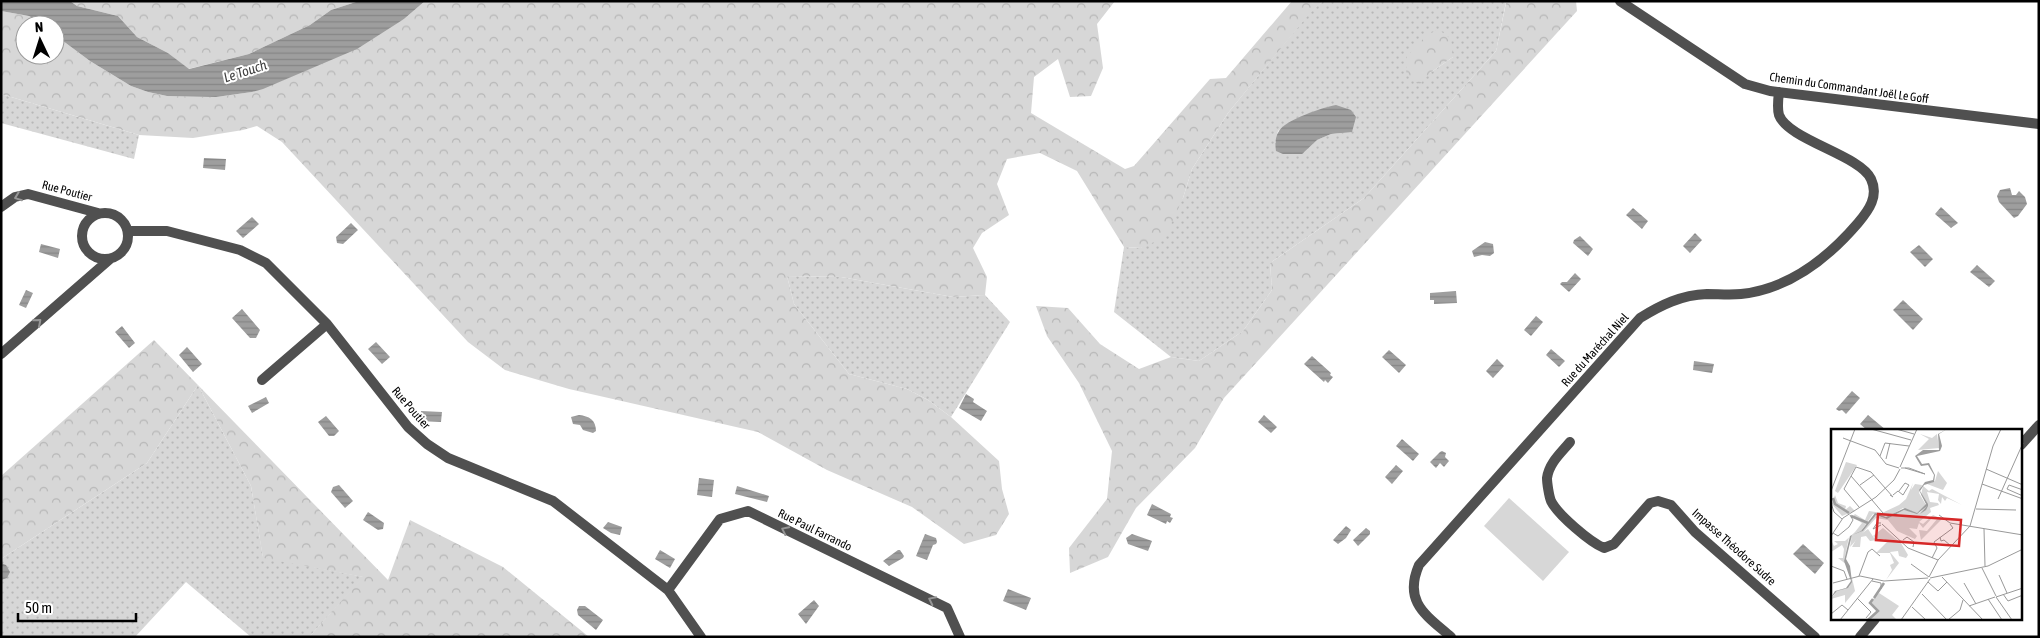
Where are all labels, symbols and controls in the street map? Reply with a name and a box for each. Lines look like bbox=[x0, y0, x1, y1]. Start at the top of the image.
north arrow bbox=[15, 15, 65, 65]
text: N bbox=[34, 19, 44, 35]
water label: Le Touch bbox=[221, 56, 269, 85]
street label: Chemin du Commandant Joël Le Goff bbox=[1769, 70, 1930, 106]
street label: Rue Poutier bbox=[40, 178, 94, 205]
one-way arrow bbox=[14, 191, 23, 202]
street label: Rue du Maréchal Niel bbox=[1558, 310, 1632, 390]
one-way arrow bbox=[32, 320, 41, 328]
street label: Rue Poutier bbox=[389, 384, 433, 432]
inset map bbox=[1831, 429, 2022, 620]
street label: Rue Paul Farrando bbox=[776, 506, 855, 554]
street label: Impasse Théodore Sudre bbox=[1689, 506, 1779, 588]
one-way arrow bbox=[782, 526, 791, 536]
scale bar bbox=[18, 590, 135, 622]
one-way arrow bbox=[928, 596, 937, 607]
text: 50 m bbox=[25, 599, 52, 616]

